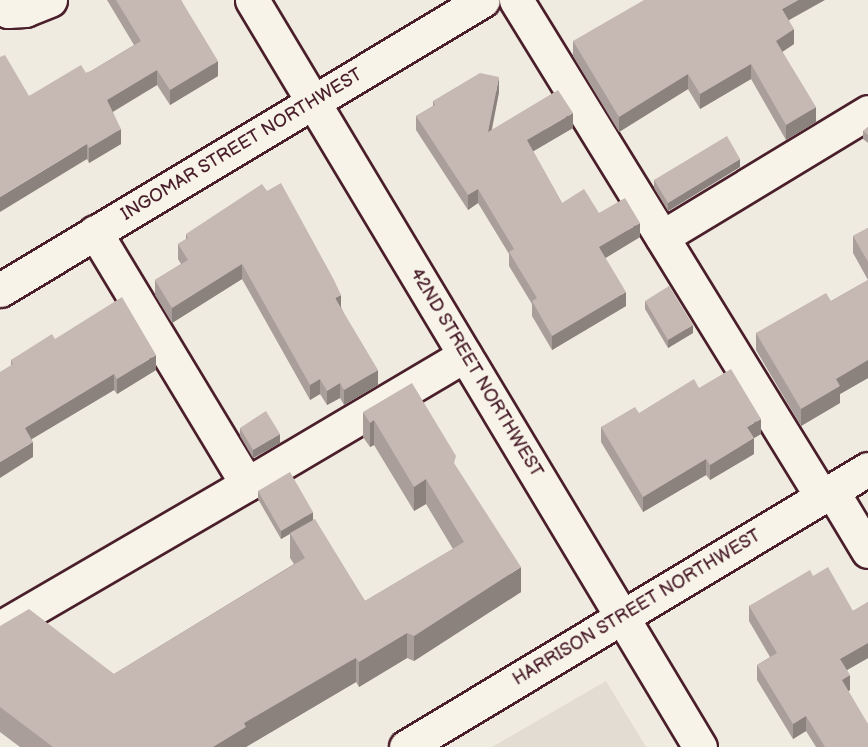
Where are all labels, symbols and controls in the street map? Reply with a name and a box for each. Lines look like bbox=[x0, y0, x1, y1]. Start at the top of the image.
street label: INGOMAR STREET NORTHWEST bbox=[117, 64, 367, 226]
street label: 42ND STREET NORTHWEST bbox=[405, 264, 547, 482]
street label: HARRISON STREET NORTHWEST bbox=[509, 525, 765, 691]

